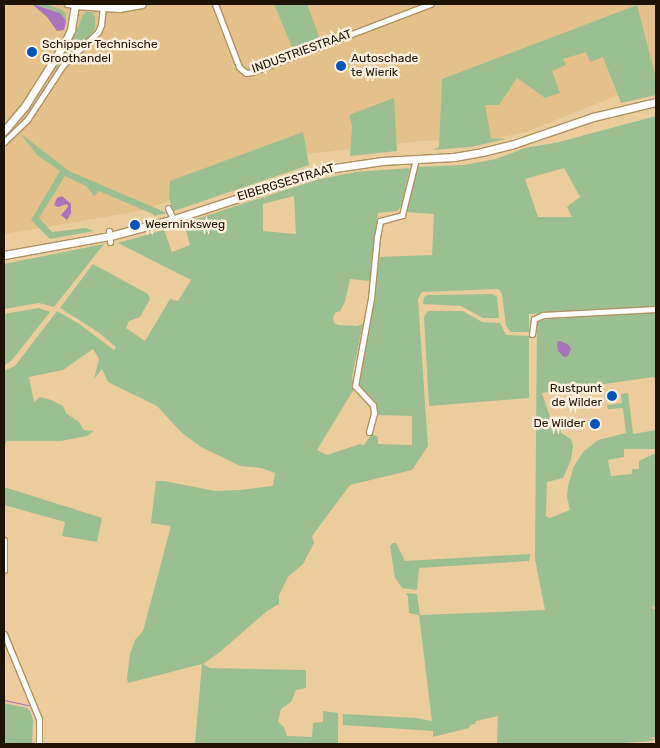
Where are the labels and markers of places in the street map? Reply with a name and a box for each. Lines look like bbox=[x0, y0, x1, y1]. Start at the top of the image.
place label: Schipper Technische Groothandel bbox=[42, 38, 158, 66]
marker: Schipper Technische Groothandel bbox=[26, 46, 38, 58]
place label: Autoschade te Wierik bbox=[351, 52, 418, 80]
marker: Autoschade te Wierik bbox=[335, 60, 347, 72]
place label: Weerninksweg bbox=[145, 218, 225, 232]
marker: Weerninksweg bbox=[129, 219, 141, 231]
place label: Rustpunt de Wilder bbox=[550, 382, 602, 410]
marker: Rustpunt de Wilder bbox=[606, 390, 618, 402]
place label: De Wilder bbox=[533, 417, 585, 431]
marker: De Wilder bbox=[589, 418, 601, 430]

